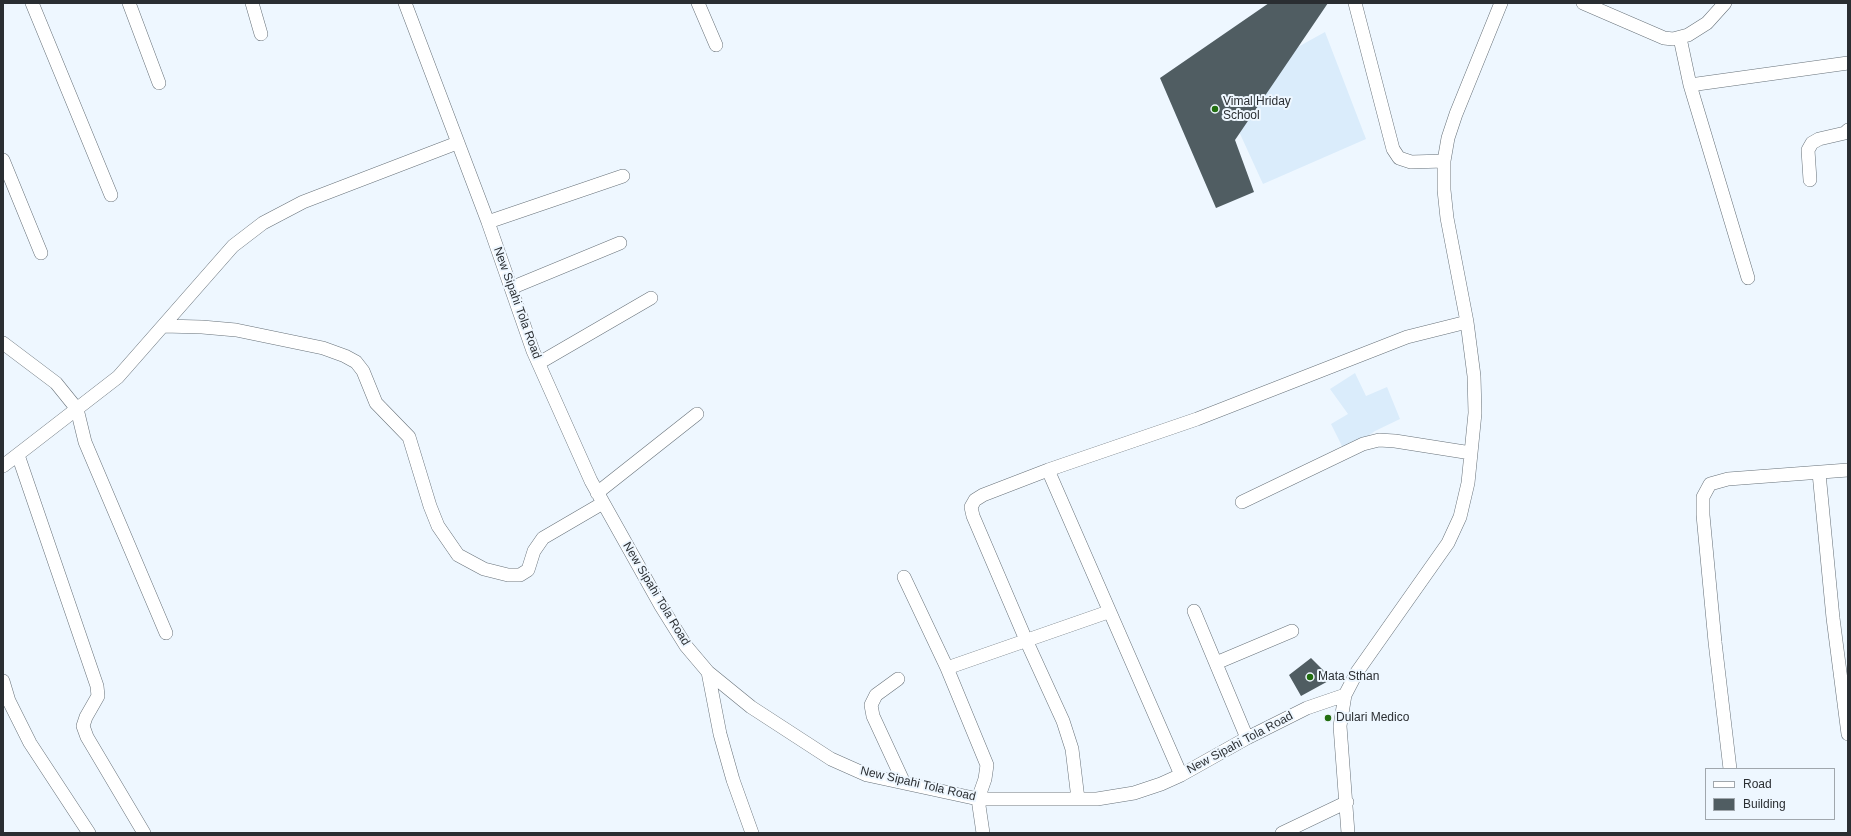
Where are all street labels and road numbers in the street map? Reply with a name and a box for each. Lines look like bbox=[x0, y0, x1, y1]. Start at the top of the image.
street label: New Sipahi Tola Road bbox=[490, 245, 544, 361]
street label: New Sipahi Tola Road bbox=[619, 540, 693, 648]
street label: New Sipahi Tola Road bbox=[1184, 709, 1296, 777]
street label: New Sipahi Tola Road bbox=[859, 764, 977, 804]

